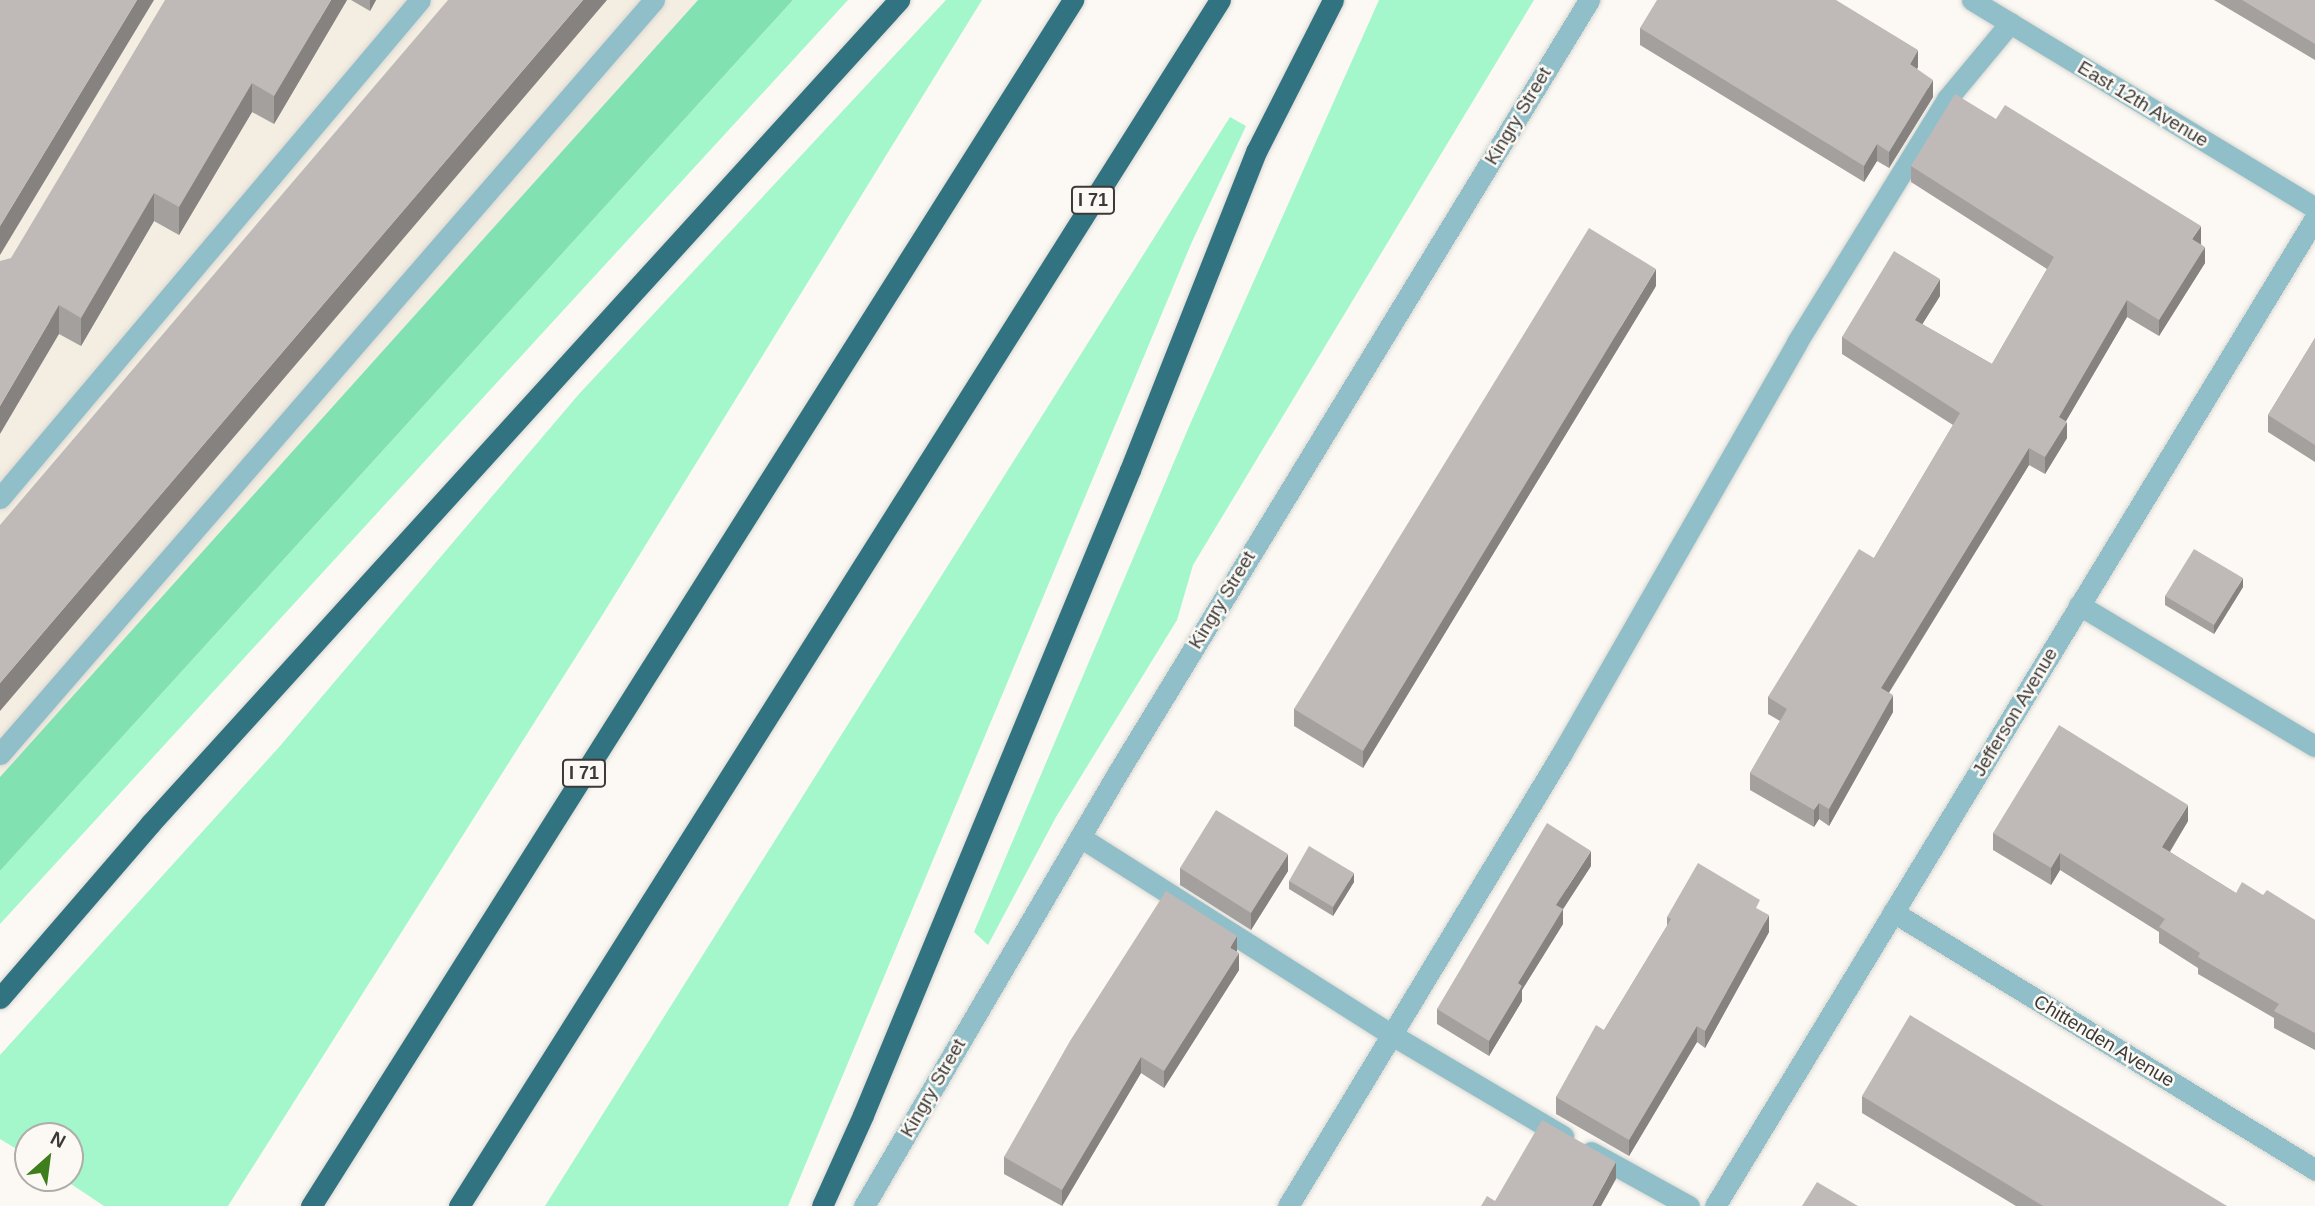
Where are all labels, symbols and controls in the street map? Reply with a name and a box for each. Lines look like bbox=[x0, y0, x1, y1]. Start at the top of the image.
street label: East 12th Avenue bbox=[2073, 56, 2213, 152]
street label: Kingry Street bbox=[1480, 63, 1556, 169]
road number: I 71 bbox=[1070, 186, 1116, 215]
street label: Kingry Street bbox=[1184, 547, 1260, 653]
street label: Jefferson Avenue bbox=[1967, 643, 2063, 781]
road number: I 71 bbox=[561, 758, 607, 788]
street label: Chittenden Avenue bbox=[2029, 990, 2179, 1092]
street label: Kingry Street bbox=[896, 1035, 970, 1141]
north arrow bbox=[14, 1122, 84, 1192]
text: N bbox=[47, 1127, 69, 1152]

